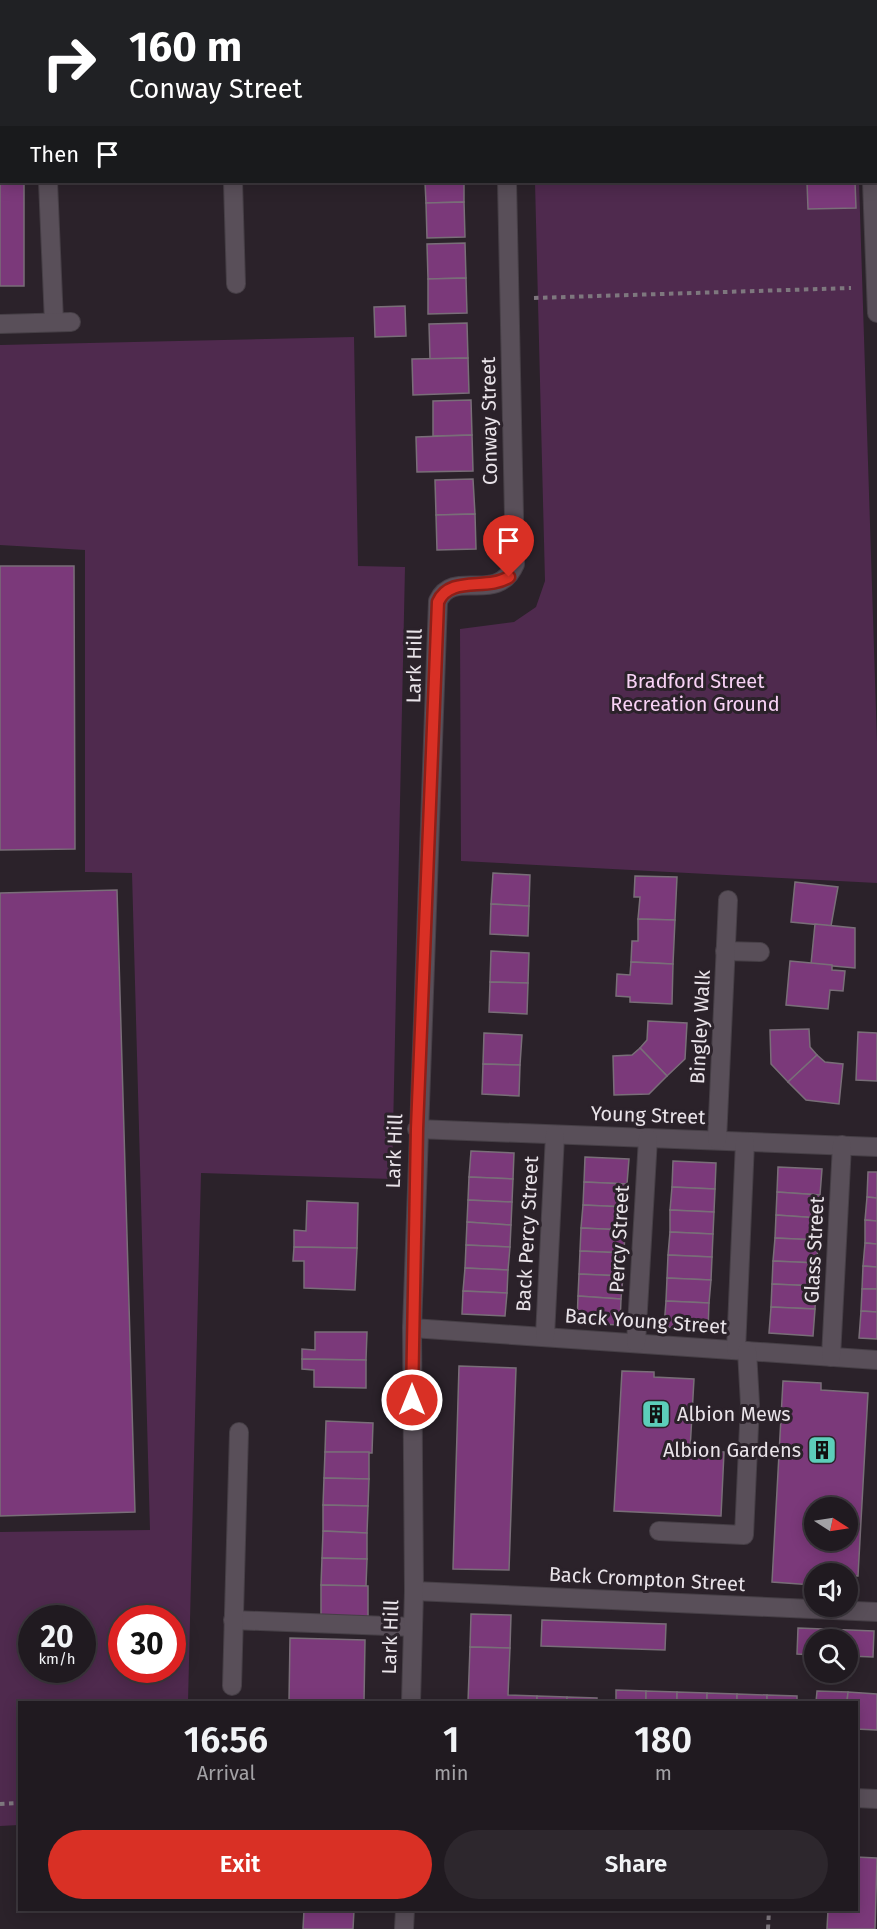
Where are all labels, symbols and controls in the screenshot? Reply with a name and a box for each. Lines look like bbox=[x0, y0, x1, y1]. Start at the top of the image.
text: 160 m bbox=[129, 22, 242, 72]
icon: right bbox=[30, 24, 108, 102]
text: Conway Street bbox=[129, 73, 302, 105]
icon: arrive bbox=[91, 138, 124, 171]
text: Then bbox=[30, 141, 79, 168]
street label: Conway Street bbox=[476, 356, 502, 485]
pin bbox=[483, 515, 534, 577]
icon: arrive bbox=[492, 524, 525, 557]
street label: Lark Hill bbox=[401, 628, 427, 704]
park label: Bradford Street Recreation Ground bbox=[610, 669, 780, 716]
street label: Bingley Walk bbox=[685, 969, 715, 1085]
street label: Young Street bbox=[590, 1101, 707, 1129]
street label: Lark Hill bbox=[381, 1113, 407, 1189]
street label: Back Percy Street bbox=[511, 1155, 543, 1313]
street label: Percy Street bbox=[604, 1184, 634, 1294]
street label: Glass Street bbox=[799, 1195, 829, 1304]
street label: Back Young Street bbox=[564, 1303, 729, 1339]
position arrow bbox=[380, 1368, 444, 1432]
building icon: Albion Mews bbox=[640, 1398, 672, 1430]
place label: Albion Mews bbox=[677, 1402, 791, 1426]
building icon: Albion Gardens bbox=[806, 1434, 838, 1466]
place label: Albion Gardens bbox=[663, 1438, 801, 1462]
north arrow bbox=[804, 1497, 858, 1551]
map controls bbox=[804, 1497, 858, 1683]
street label: Back Crompton Street bbox=[548, 1562, 747, 1596]
button: sound bbox=[804, 1563, 858, 1617]
street label: Lark Hill bbox=[377, 1599, 403, 1675]
speed limit sign: 30 bbox=[108, 1605, 186, 1683]
text: 20 bbox=[40, 1619, 74, 1655]
button: search bbox=[804, 1629, 858, 1683]
text: km/h bbox=[38, 1650, 76, 1668]
text: 16:56 bbox=[184, 1718, 268, 1762]
text: 1 bbox=[443, 1718, 459, 1762]
text: 180 bbox=[634, 1718, 692, 1762]
text: Arrival bbox=[197, 1761, 255, 1785]
text: min bbox=[434, 1761, 468, 1785]
text: m bbox=[655, 1761, 672, 1785]
button: Exit bbox=[48, 1830, 432, 1899]
button: Share bbox=[444, 1830, 828, 1899]

